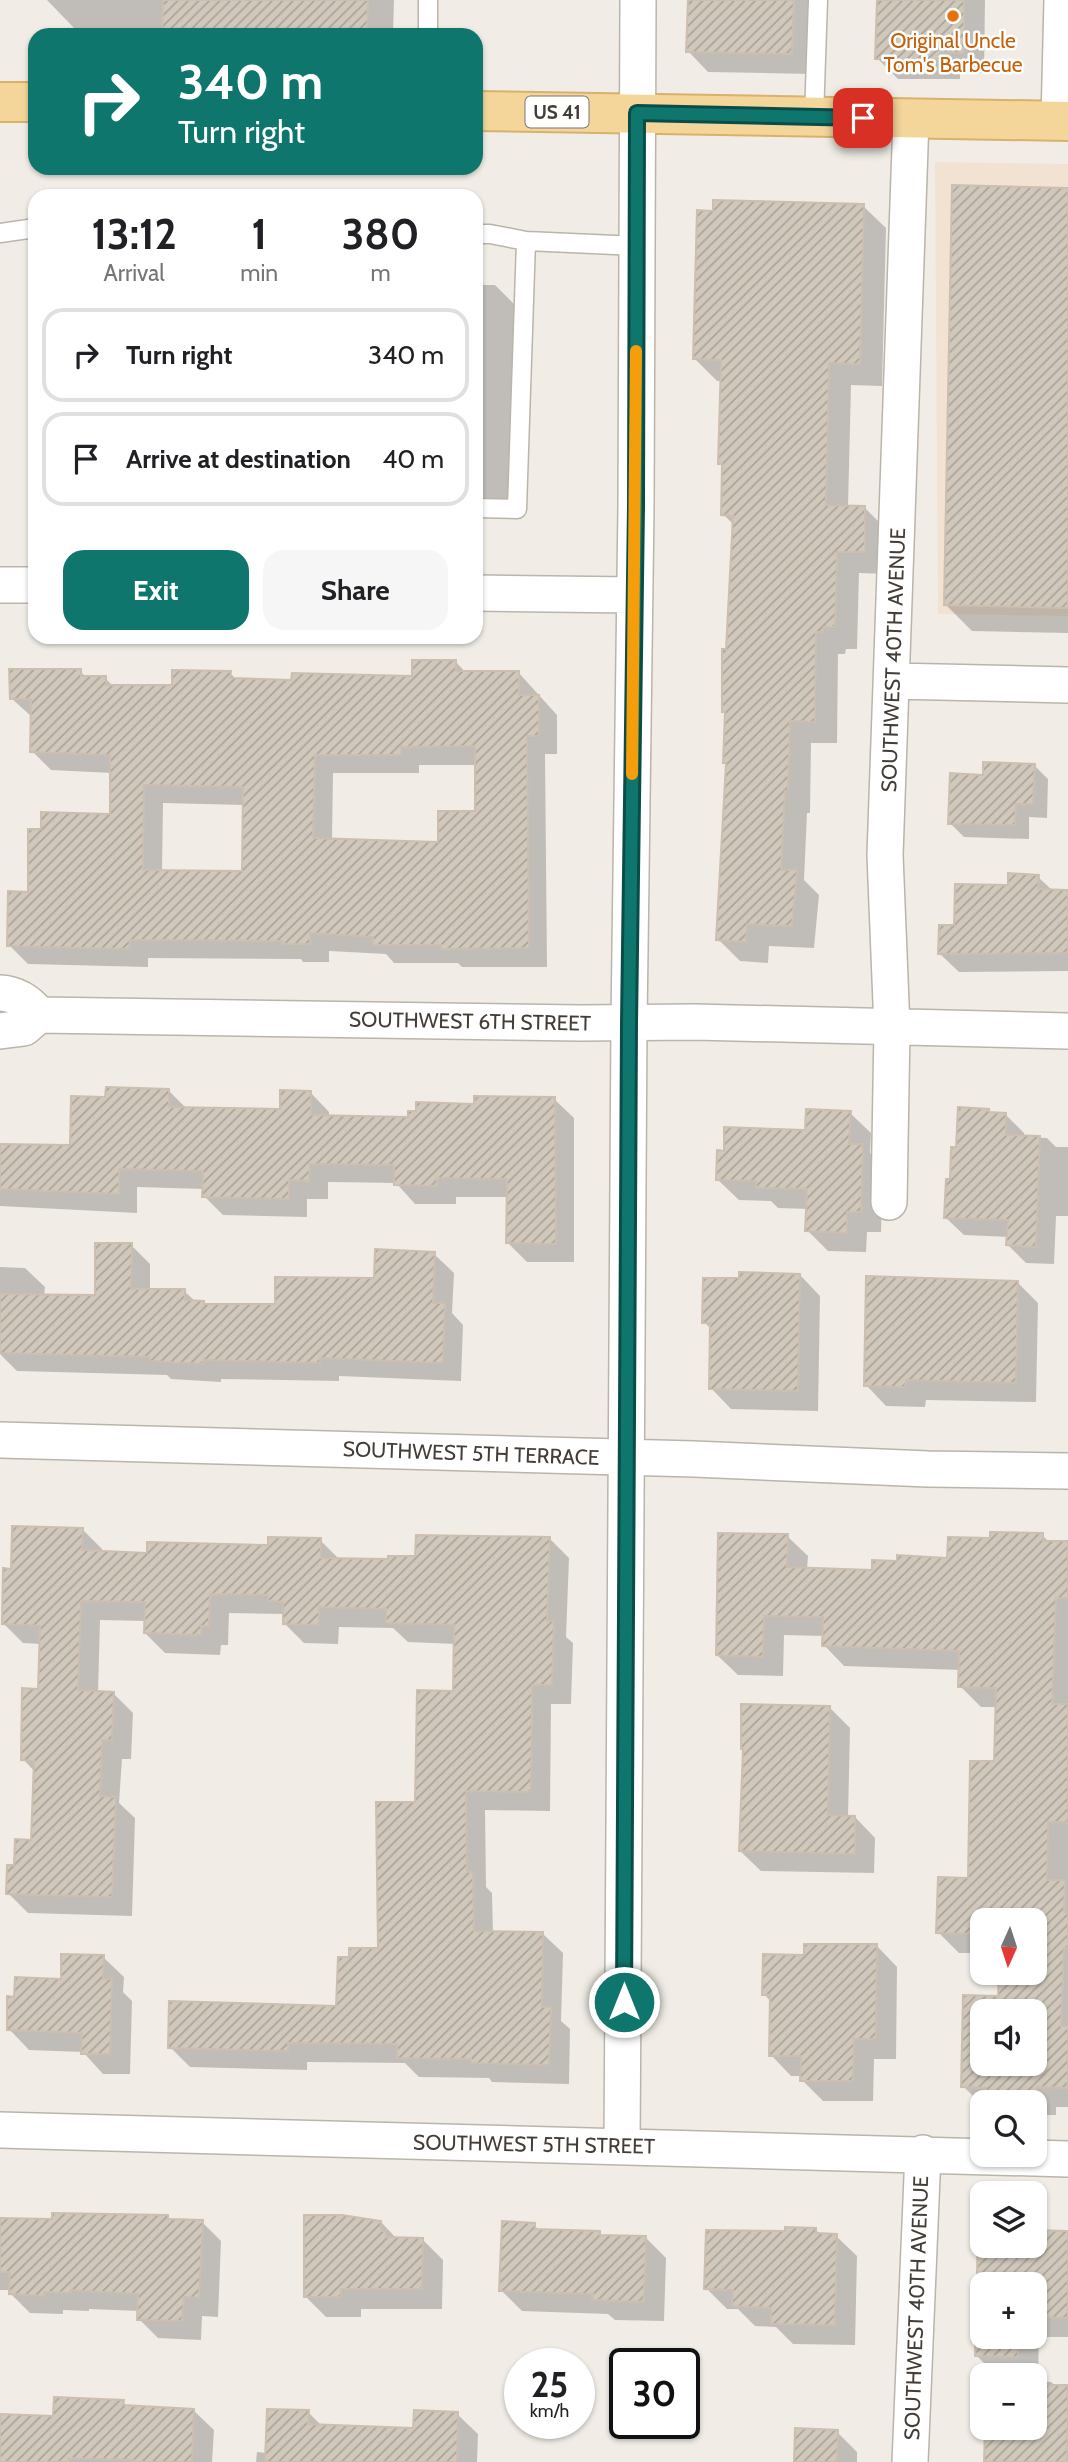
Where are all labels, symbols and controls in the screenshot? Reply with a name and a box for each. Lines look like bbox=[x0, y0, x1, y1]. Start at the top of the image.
marker: Original Uncle Tom's Barbecue bbox=[945, 8, 961, 24]
place label: Original Uncle Tom's Barbecue bbox=[884, 28, 1023, 77]
text: 340 m bbox=[178, 52, 323, 111]
icon: right bbox=[63, 56, 154, 147]
pin bbox=[833, 88, 893, 148]
road number: US 41 bbox=[526, 96, 588, 128]
icon: arrive bbox=[844, 99, 882, 137]
text: Turn right bbox=[178, 112, 305, 151]
text: 13:12 bbox=[92, 208, 177, 260]
text: 1 bbox=[251, 208, 267, 260]
text: 380 bbox=[342, 208, 419, 260]
text: Arrival bbox=[104, 259, 165, 287]
text: min bbox=[240, 259, 278, 287]
text: m bbox=[370, 259, 391, 287]
icon: right bbox=[67, 336, 105, 374]
text: Turn right bbox=[126, 339, 232, 371]
text: 340 m bbox=[368, 339, 444, 371]
icon: arrive bbox=[67, 440, 105, 478]
text: Arrive at destination bbox=[126, 443, 351, 475]
text: 40 m bbox=[382, 443, 444, 475]
street label: SOUTHWEST 40TH AVENUE bbox=[876, 527, 910, 793]
button: Exit bbox=[63, 550, 249, 630]
button: Share bbox=[263, 550, 448, 630]
street label: SOUTHWEST 6TH STREET bbox=[349, 1006, 591, 1036]
street label: SOUTHWEST 5TH TERRACE bbox=[342, 1436, 600, 1470]
north arrow bbox=[970, 1908, 1046, 1984]
map controls bbox=[970, 1908, 1047, 2440]
position arrow bbox=[587, 1965, 661, 2039]
button: sound bbox=[970, 1999, 1047, 2076]
button: search bbox=[970, 2090, 1047, 2167]
street label: SOUTHWEST 5TH STREET bbox=[413, 2129, 655, 2159]
street label: SOUTHWEST 40TH AVENUE bbox=[899, 2175, 933, 2441]
button: layers bbox=[970, 2181, 1047, 2258]
button: + bbox=[970, 2272, 1047, 2349]
speed limit sign: 30 bbox=[609, 2348, 700, 2439]
text: 25 bbox=[531, 2363, 568, 2406]
button: − bbox=[970, 2363, 1047, 2440]
text: km/h bbox=[530, 2400, 569, 2422]

